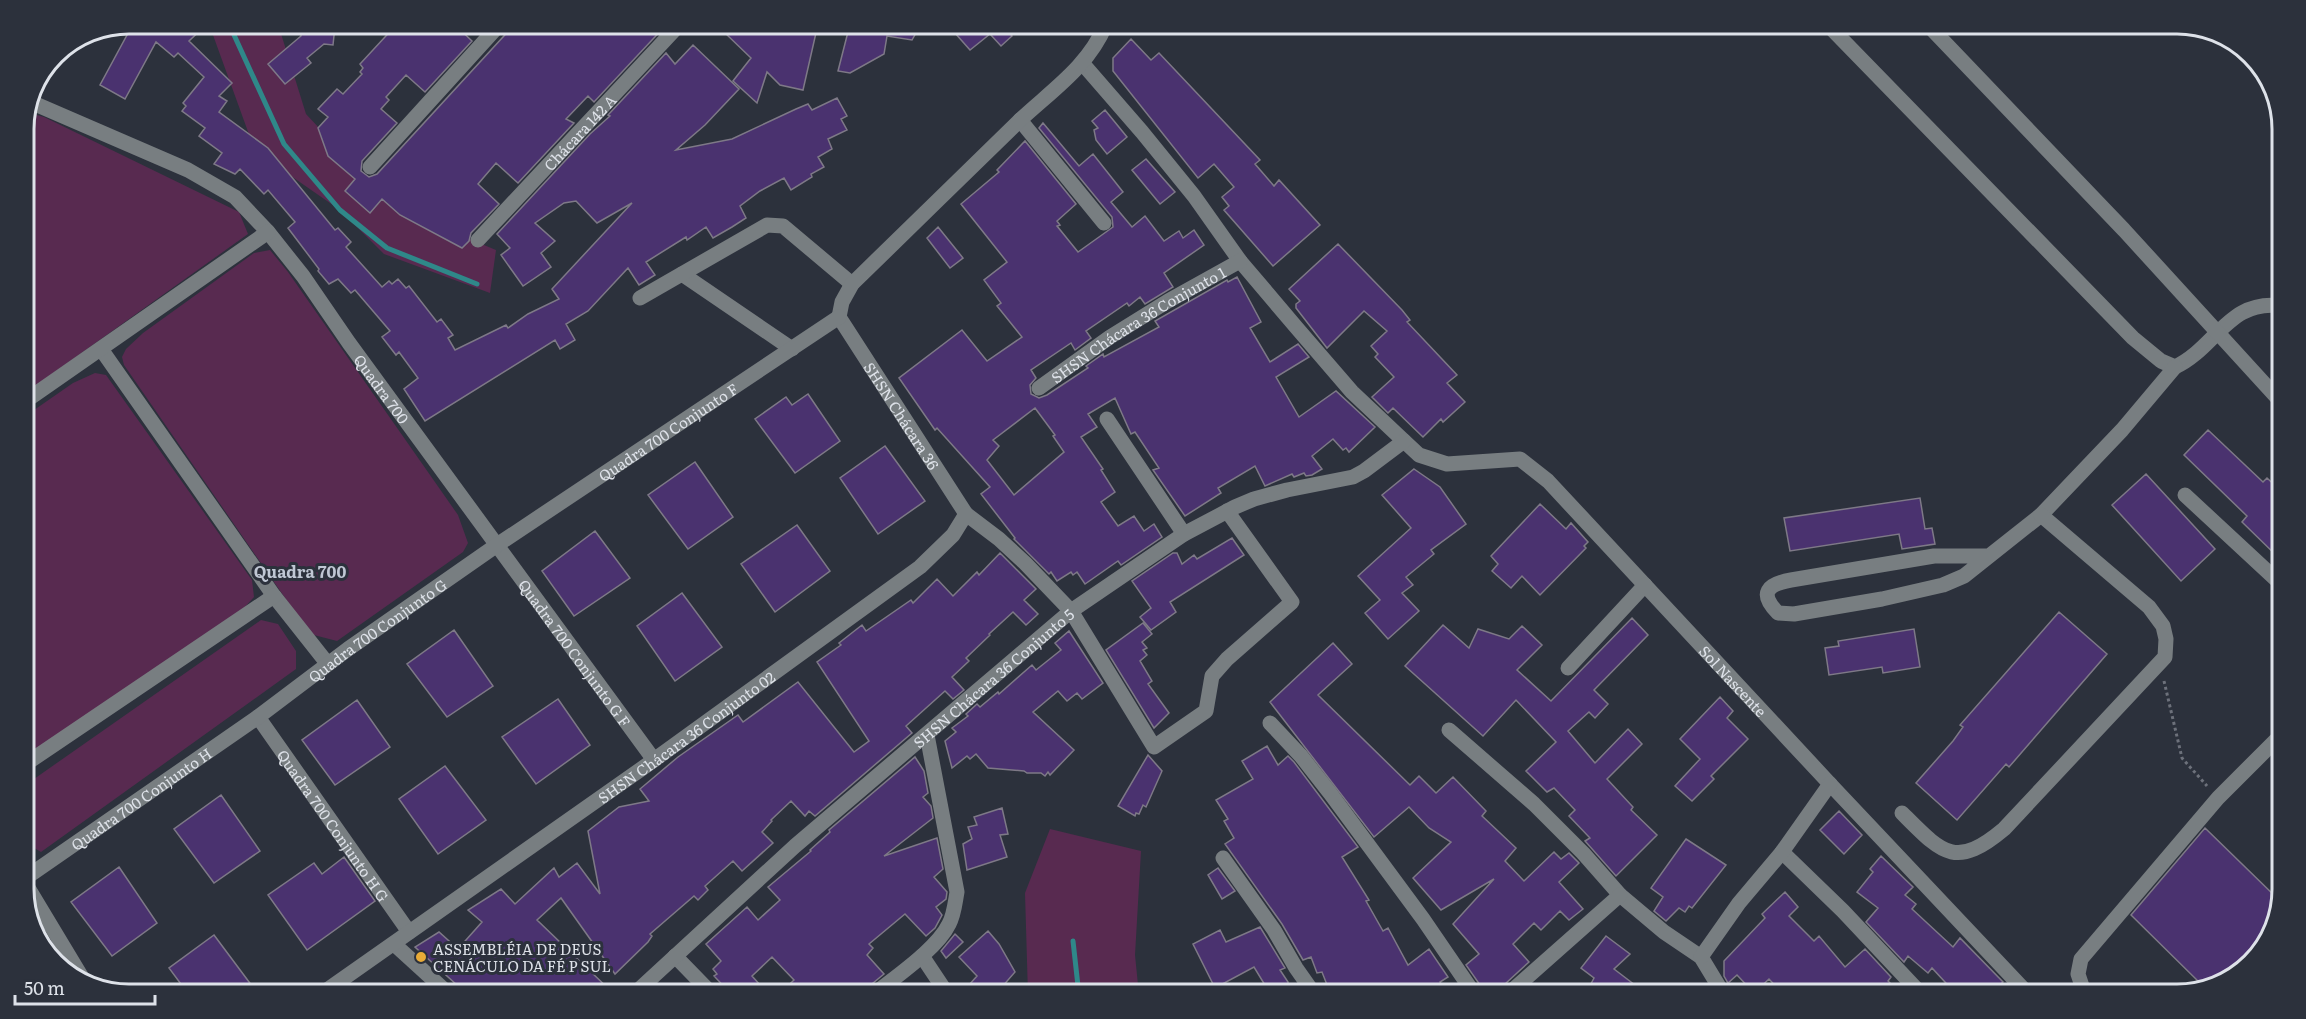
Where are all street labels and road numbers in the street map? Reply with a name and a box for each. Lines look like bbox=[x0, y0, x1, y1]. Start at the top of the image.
street label: Chácara 142 A bbox=[537, 88, 621, 175]
street label: SHSN Chácara 36 Conjunto 1 bbox=[1045, 260, 1230, 388]
street label: Quadra 700 bbox=[349, 349, 416, 428]
street label: SHSN Chácara 36 bbox=[859, 357, 946, 474]
street label: Quadra 700 Conjunto F bbox=[593, 376, 742, 486]
street label: Quadra 700 Conjunto G bbox=[303, 572, 451, 687]
street label: Quadra 700 Conjunto G F bbox=[514, 574, 637, 731]
street label: SHSN Chácara 36 Conjunto 5 bbox=[907, 602, 1079, 753]
street label: Sol Nascente bbox=[1694, 639, 1773, 721]
street label: SHSN Chácara 36 Conjunto 02 bbox=[592, 664, 780, 808]
street label: Quadra 700 Conjunto H bbox=[66, 741, 216, 855]
street label: Quadra 700 Conjunto H G bbox=[272, 744, 395, 906]

